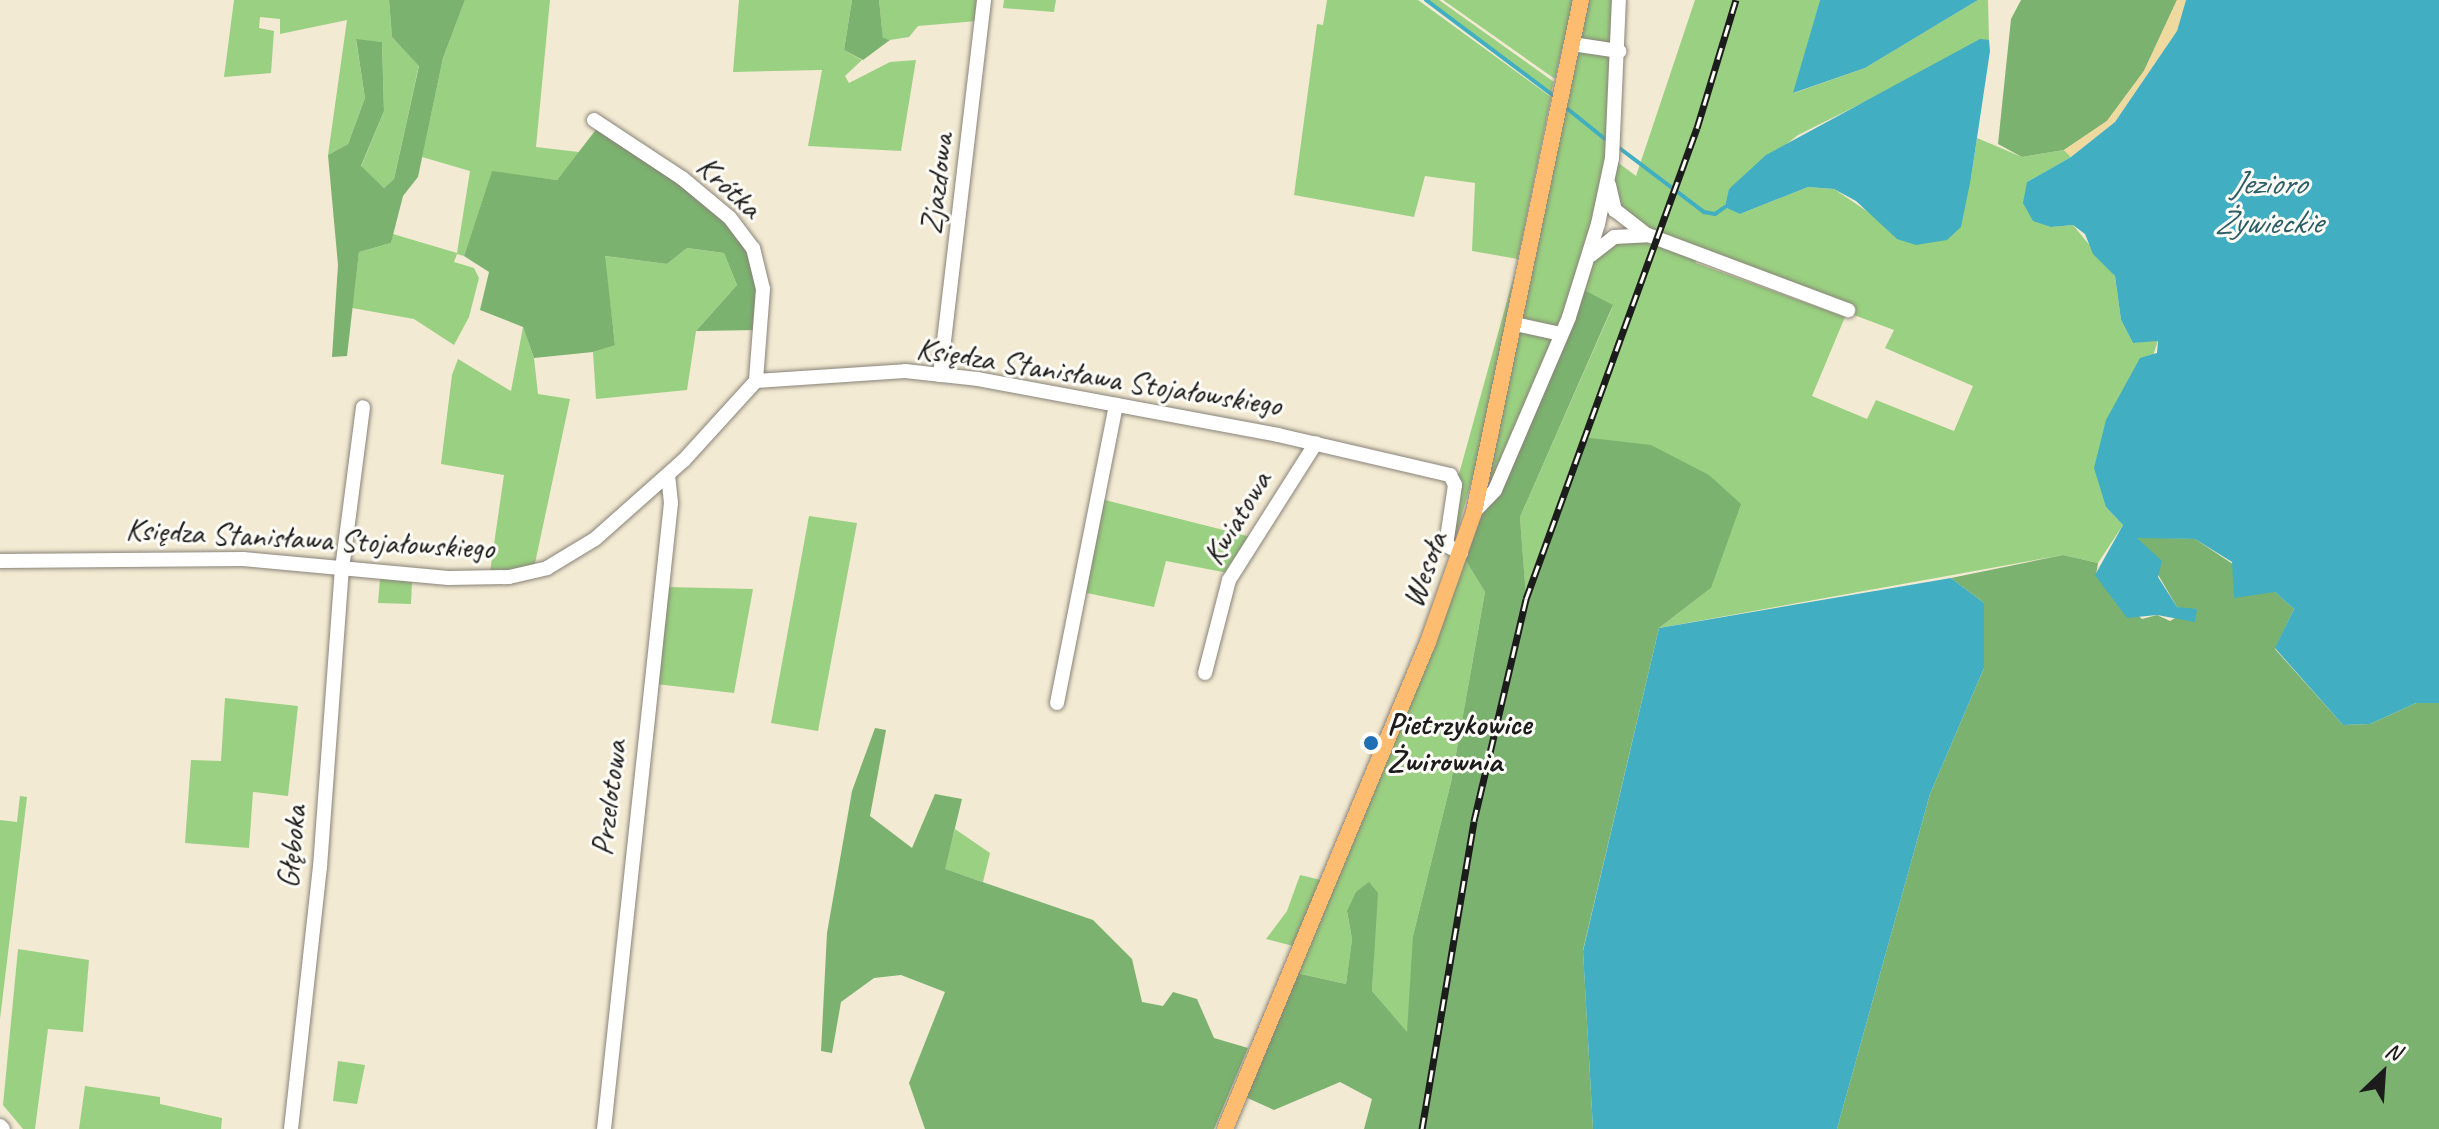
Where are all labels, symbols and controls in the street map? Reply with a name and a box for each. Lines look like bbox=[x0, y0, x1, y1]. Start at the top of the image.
street label: Zjazdowa bbox=[912, 131, 962, 237]
street label: Krótka bbox=[688, 147, 770, 227]
water label: Jezioro Żywieckie bbox=[2215, 162, 2321, 242]
street label: Księdza Stanisława Stojałowskiego bbox=[913, 329, 1285, 425]
street label: Kwiatowa bbox=[1194, 464, 1280, 572]
street label: Księdza Stanisława Stojałowskiego bbox=[124, 510, 496, 568]
street label: Wesoła bbox=[1394, 527, 1456, 613]
place label: Pietrzykowice Żwirownia bbox=[1387, 706, 1531, 781]
marker: Pietrzykowice Żwirownia bbox=[1362, 734, 1380, 752]
street label: Przelotowa bbox=[583, 738, 635, 858]
street label: Głęboka bbox=[269, 804, 315, 890]
north arrow bbox=[2343, 1033, 2423, 1113]
text: N bbox=[2381, 1036, 2405, 1067]

